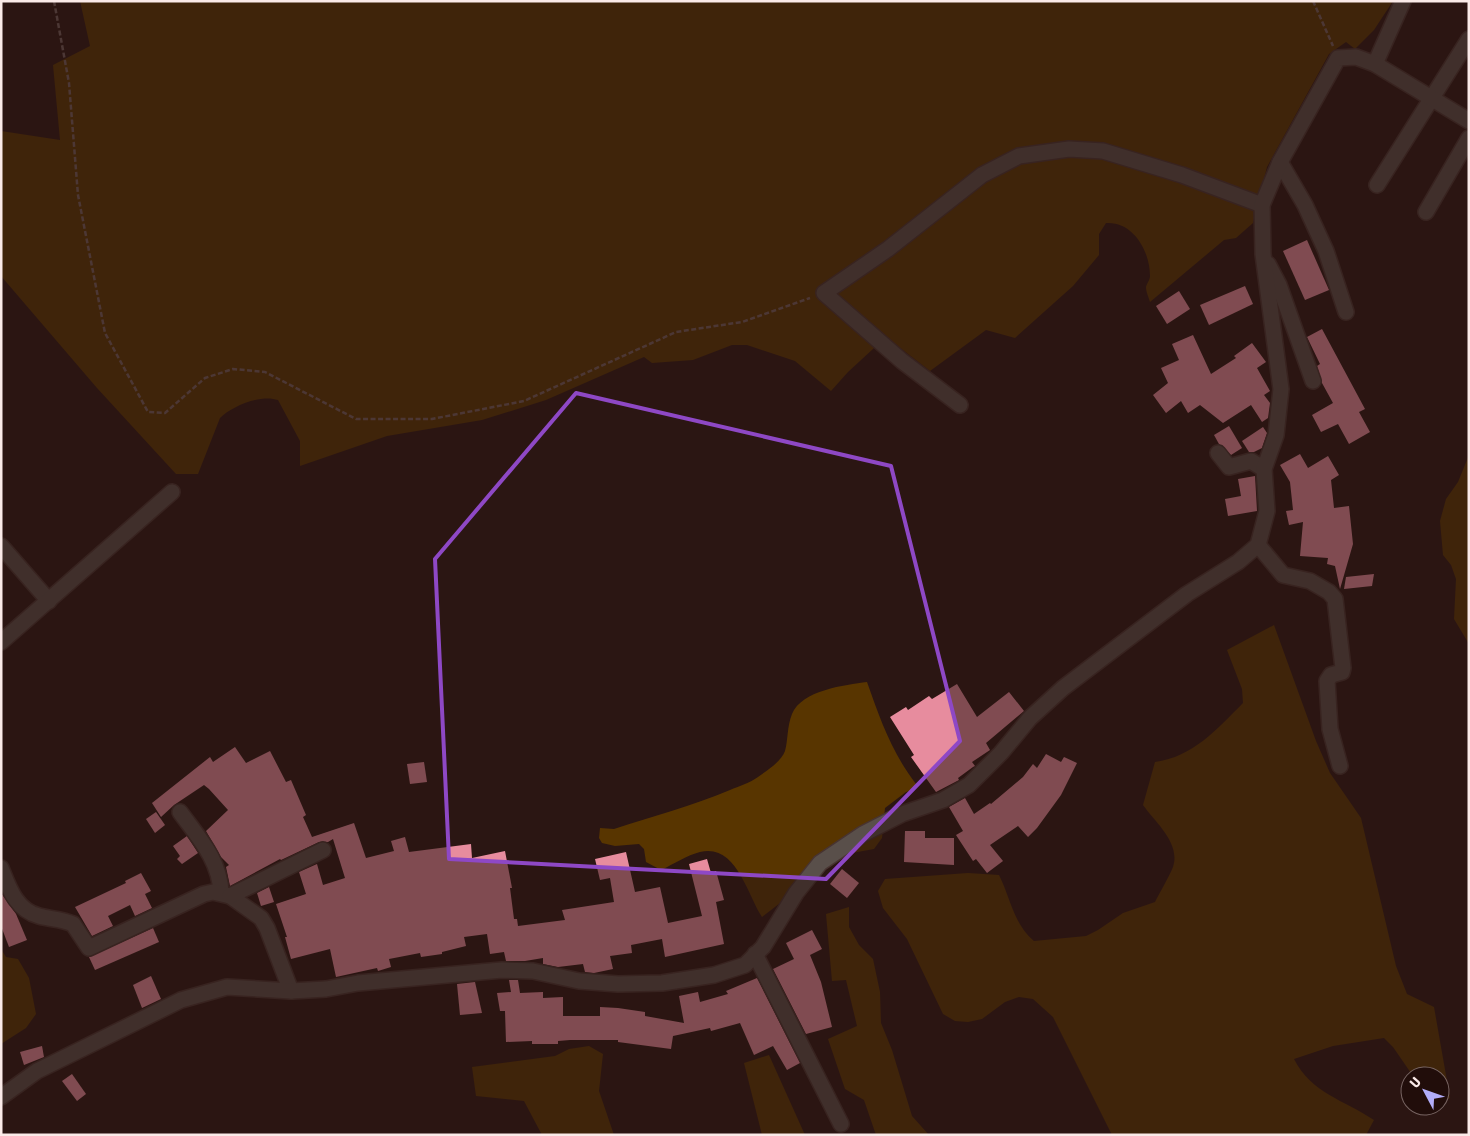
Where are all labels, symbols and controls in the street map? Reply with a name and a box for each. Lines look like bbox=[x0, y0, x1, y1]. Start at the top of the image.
north arrow bbox=[1400, 1066, 1450, 1116]
text: U bbox=[1406, 1074, 1424, 1091]

